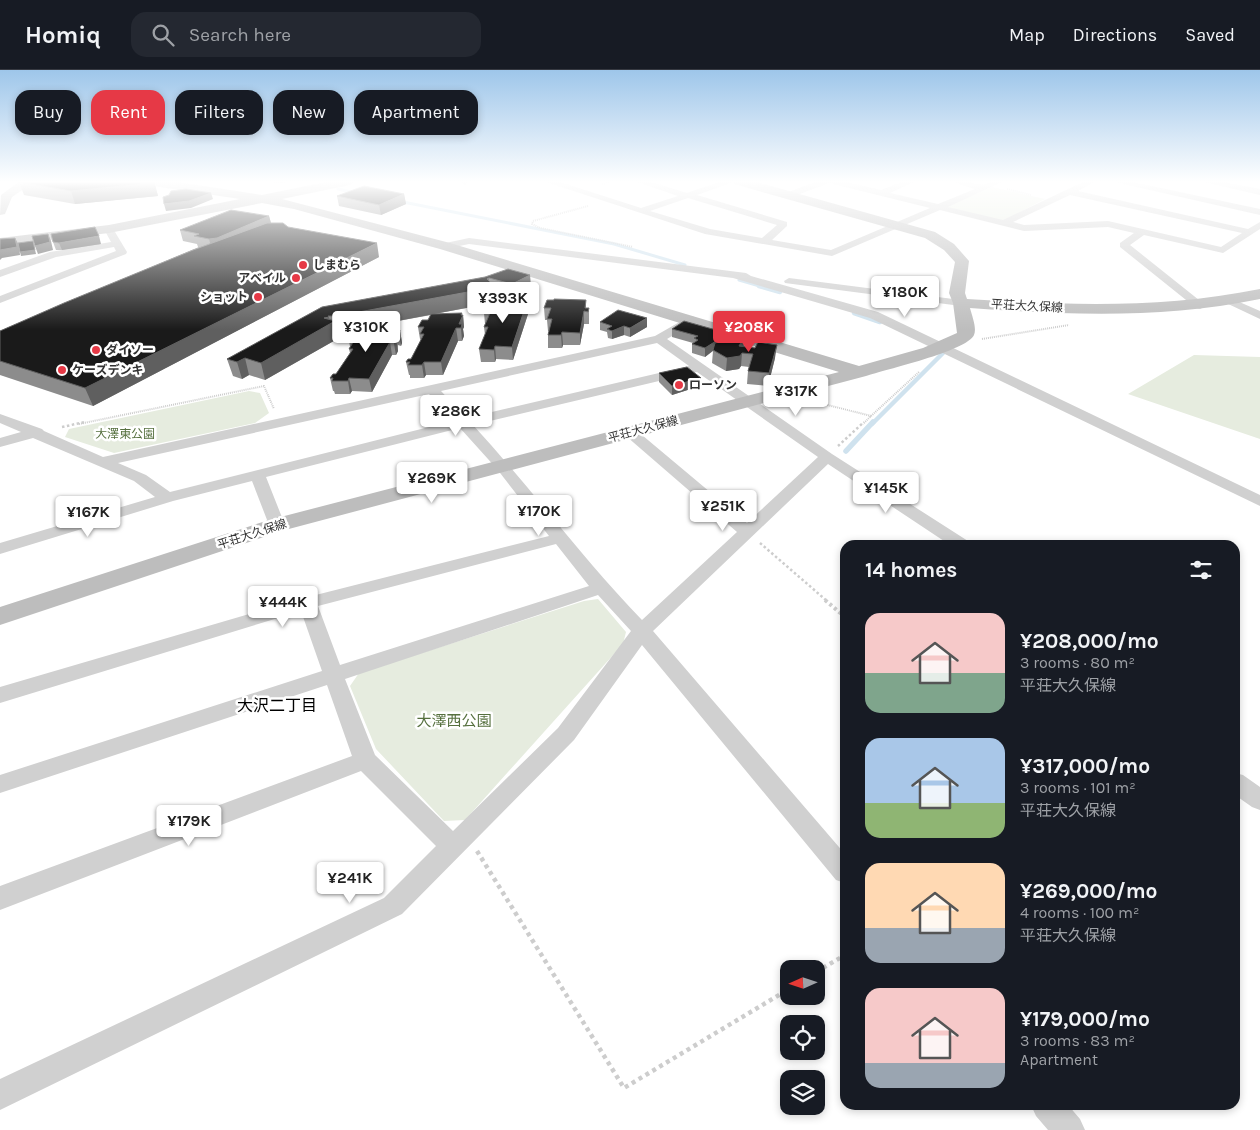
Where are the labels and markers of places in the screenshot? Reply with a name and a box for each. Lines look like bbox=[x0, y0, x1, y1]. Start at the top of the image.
place label: しまむら bbox=[313, 258, 361, 272]
marker: しまむら bbox=[297, 259, 309, 271]
place label: アベイル bbox=[238, 271, 286, 285]
marker: アベイル bbox=[290, 272, 302, 284]
pin: ¥180K bbox=[870, 276, 940, 318]
pin: ¥393K bbox=[468, 282, 538, 324]
place label: ショット bbox=[200, 290, 248, 304]
marker: ショット bbox=[252, 291, 264, 303]
pin: ¥310K bbox=[331, 310, 401, 353]
pin: ¥208K bbox=[714, 310, 784, 353]
place label: ダイソー bbox=[106, 343, 154, 357]
marker: ダイソー bbox=[90, 344, 102, 356]
place label: ケーズデンキ bbox=[72, 363, 143, 377]
marker: ケーズデンキ bbox=[56, 364, 68, 376]
pin: ¥317K bbox=[761, 374, 831, 417]
place label: ローソン bbox=[689, 378, 737, 392]
marker: ローソン bbox=[673, 379, 685, 391]
pin: ¥286K bbox=[421, 394, 491, 437]
pin: ¥269K bbox=[397, 462, 467, 504]
pin: ¥145K bbox=[851, 472, 921, 514]
pin: ¥251K bbox=[688, 490, 758, 532]
pin: ¥170K bbox=[504, 494, 574, 537]
pin: ¥167K bbox=[53, 496, 123, 538]
pin: ¥444K bbox=[248, 586, 318, 628]
pin: ¥179K bbox=[154, 804, 224, 847]
pin: ¥241K bbox=[315, 862, 385, 904]

